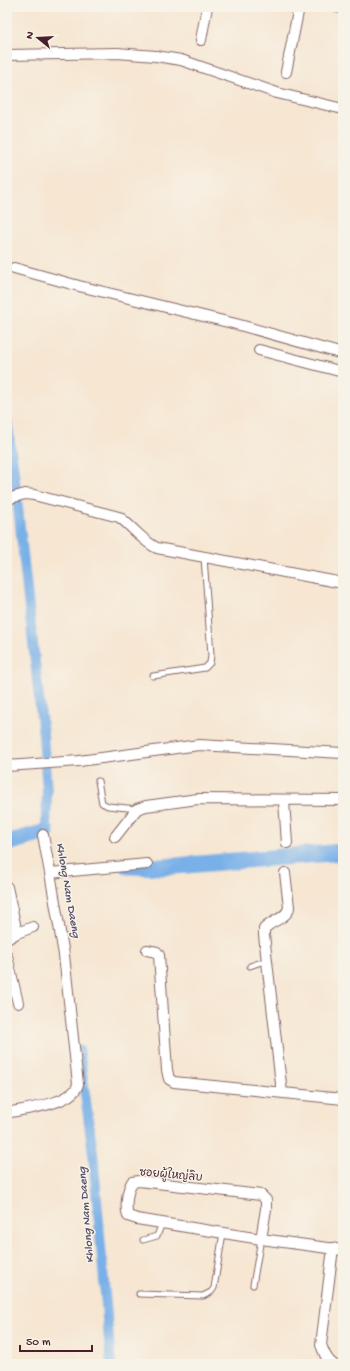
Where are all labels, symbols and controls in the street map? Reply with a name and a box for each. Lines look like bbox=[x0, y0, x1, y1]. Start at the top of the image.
north arrow bbox=[18, 18, 58, 58]
text: N bbox=[24, 30, 37, 41]
water label: Khlong Nam Daeng bbox=[52, 842, 82, 940]
street label: ซอยผู้ใหญ่ลิบ bbox=[139, 1163, 203, 1186]
water label: Khlong Nam Daeng bbox=[76, 1165, 98, 1263]
scale bar bbox=[20, 1327, 92, 1353]
text: 50 m bbox=[26, 1336, 51, 1350]

